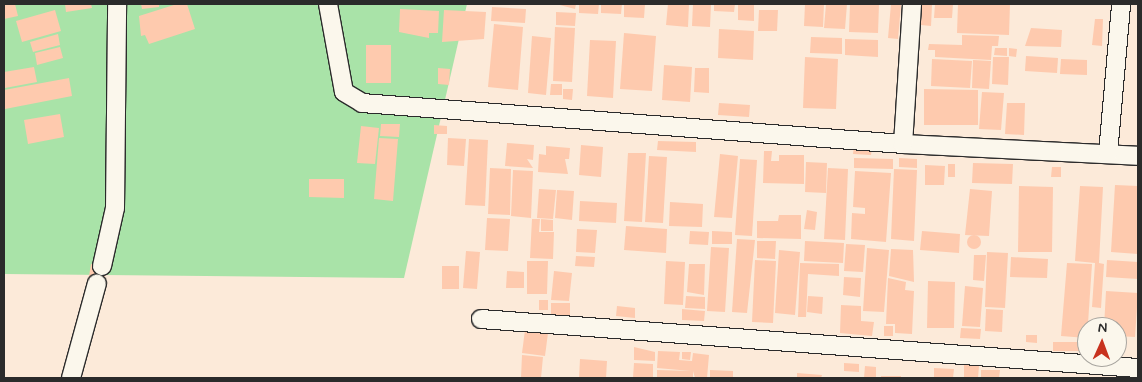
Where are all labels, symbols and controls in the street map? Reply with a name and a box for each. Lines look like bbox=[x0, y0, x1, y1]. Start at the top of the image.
north arrow bbox=[1077, 317, 1127, 367]
text: N bbox=[1098, 319, 1107, 337]

